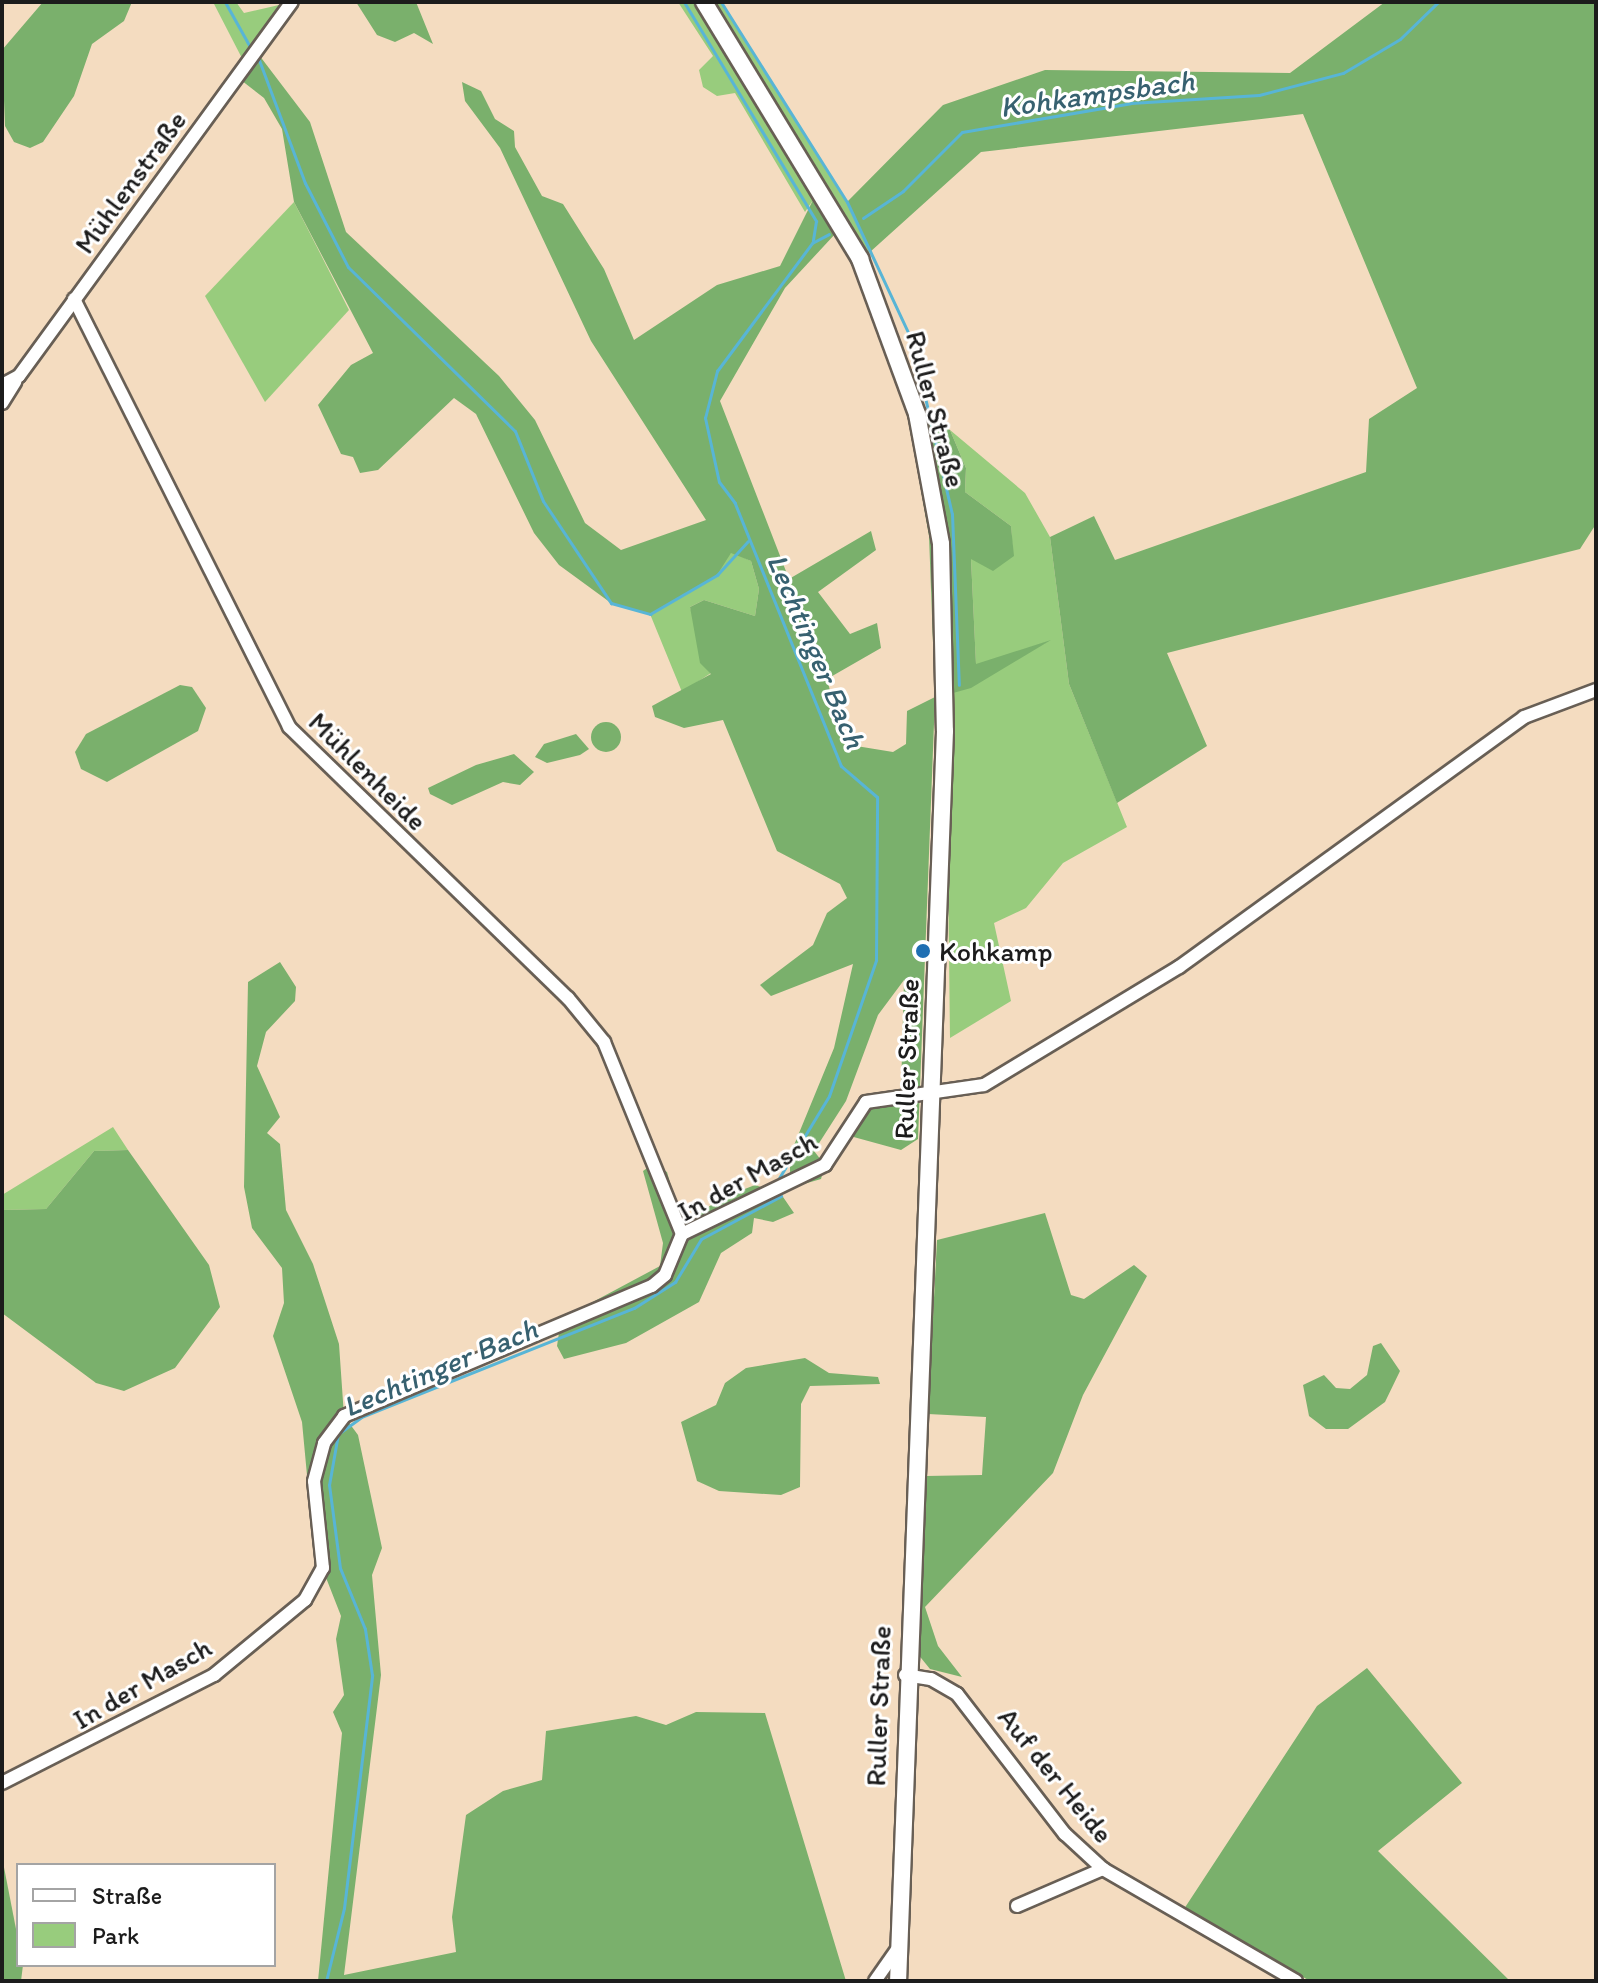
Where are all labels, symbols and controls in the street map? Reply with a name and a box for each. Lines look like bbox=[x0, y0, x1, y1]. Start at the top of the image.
water label: Kohkampsbach bbox=[998, 63, 1196, 125]
street label: Mühlenstraße bbox=[67, 104, 193, 260]
street label: Ruller Straße bbox=[899, 327, 973, 491]
water label: Lechtinger Bach bbox=[759, 548, 873, 754]
street label: Mühlenheide bbox=[302, 705, 434, 837]
place label: Kohkamp bbox=[939, 934, 1053, 968]
marker: Kohkamp bbox=[914, 942, 932, 960]
street label: Ruller Straße bbox=[886, 978, 926, 1140]
street label: In der Masch bbox=[671, 1124, 823, 1228]
water label: Lechtinger Bach bbox=[337, 1311, 543, 1425]
street label: Ruller Straße bbox=[858, 1625, 898, 1787]
street label: In der Masch bbox=[67, 1630, 217, 1736]
street label: Auf der Heide bbox=[991, 1701, 1121, 1849]
legend bbox=[16, 1863, 276, 1967]
text: Straße bbox=[92, 1881, 162, 1910]
text: Park bbox=[92, 1921, 139, 1950]

